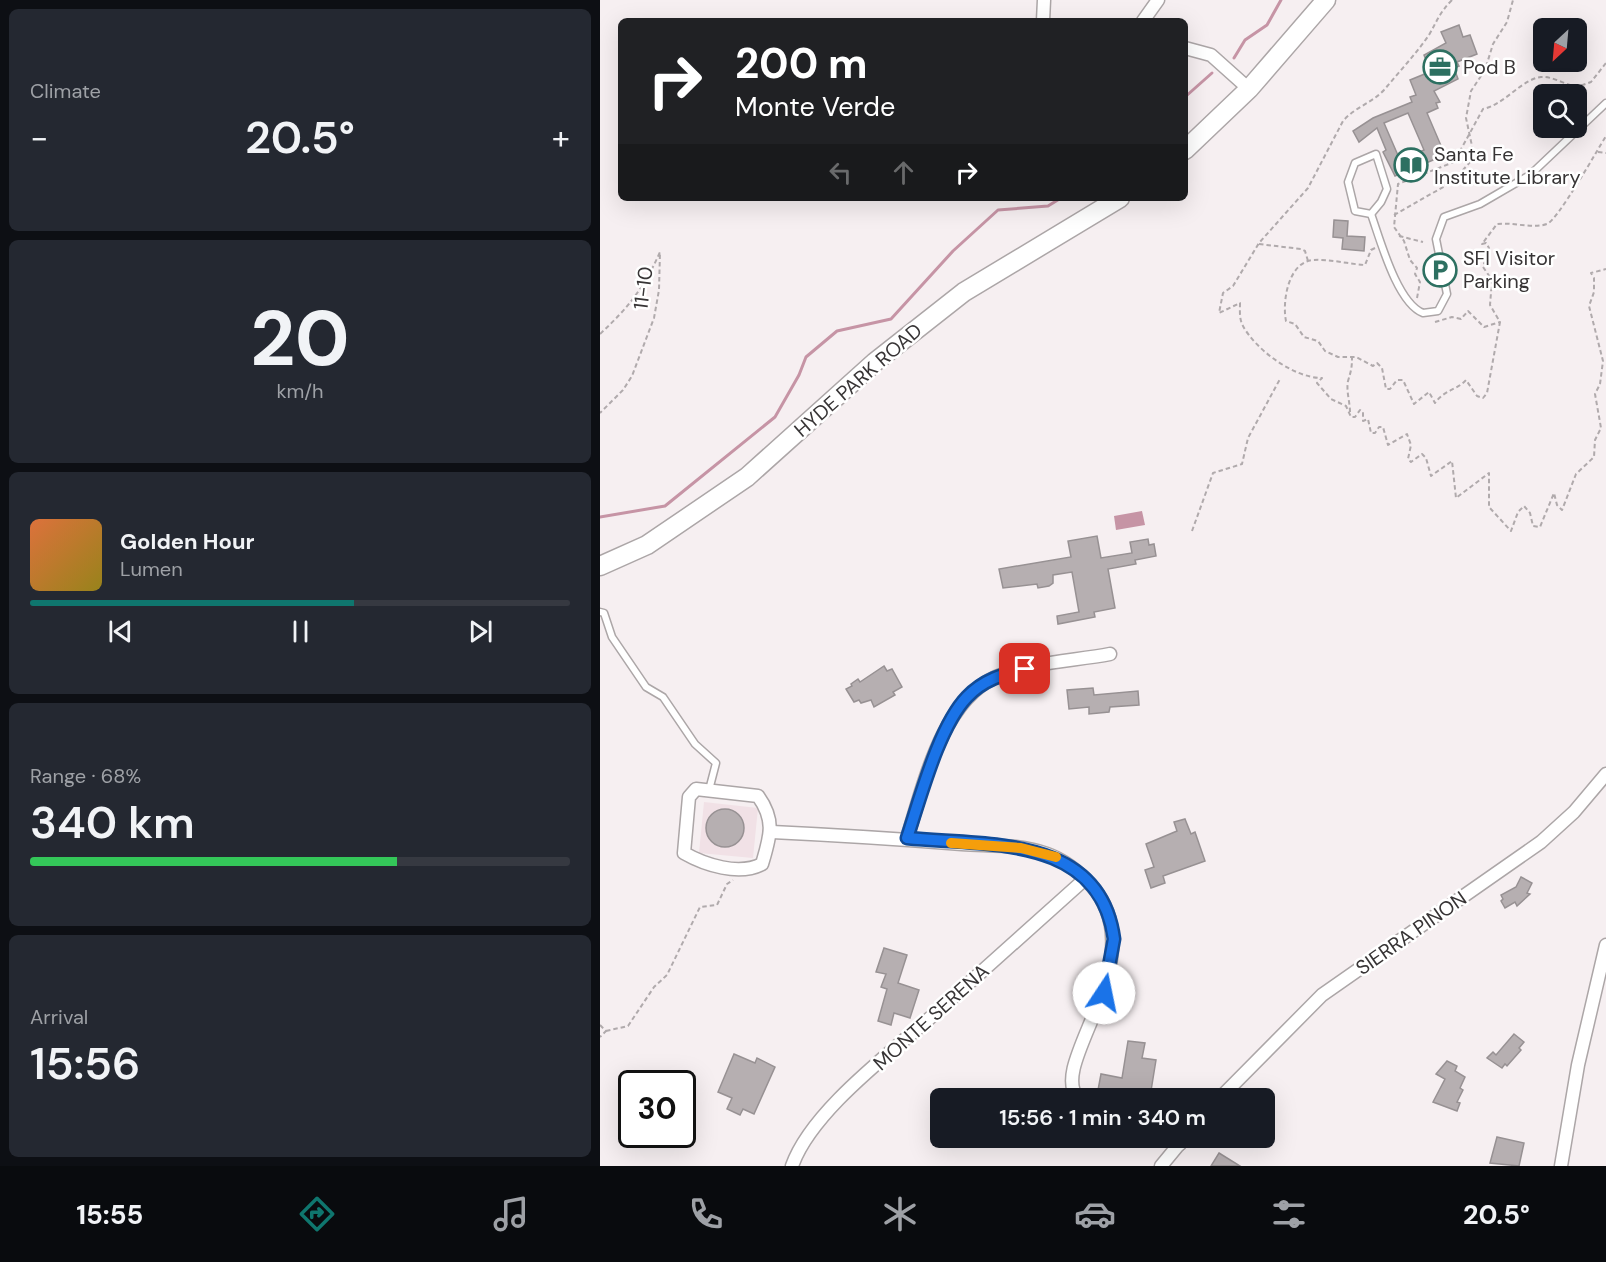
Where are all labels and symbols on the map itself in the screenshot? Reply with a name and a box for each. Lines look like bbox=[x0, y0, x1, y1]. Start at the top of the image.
north arrow bbox=[1533, 18, 1587, 72]
office icon: Pod B bbox=[1422, 49, 1458, 85]
place label: Pod B bbox=[1463, 54, 1516, 80]
place label: Santa Fe Institute Library bbox=[1434, 141, 1581, 190]
library icon: Santa Fe Institute Library bbox=[1393, 147, 1429, 183]
place label: SFI Visitor Parking bbox=[1463, 245, 1555, 294]
parking icon: SFI Visitor Parking bbox=[1422, 252, 1458, 288]
street label: 11-10 bbox=[627, 265, 659, 311]
street label: HYDE PARK ROAD bbox=[789, 317, 927, 443]
pin bbox=[999, 643, 1050, 694]
street label: SIERRA PINON bbox=[1351, 885, 1471, 981]
street label: MONTE SERENA bbox=[868, 958, 994, 1076]
position arrow bbox=[1072, 961, 1136, 1025]
speed limit sign: 30 bbox=[618, 1070, 696, 1148]

